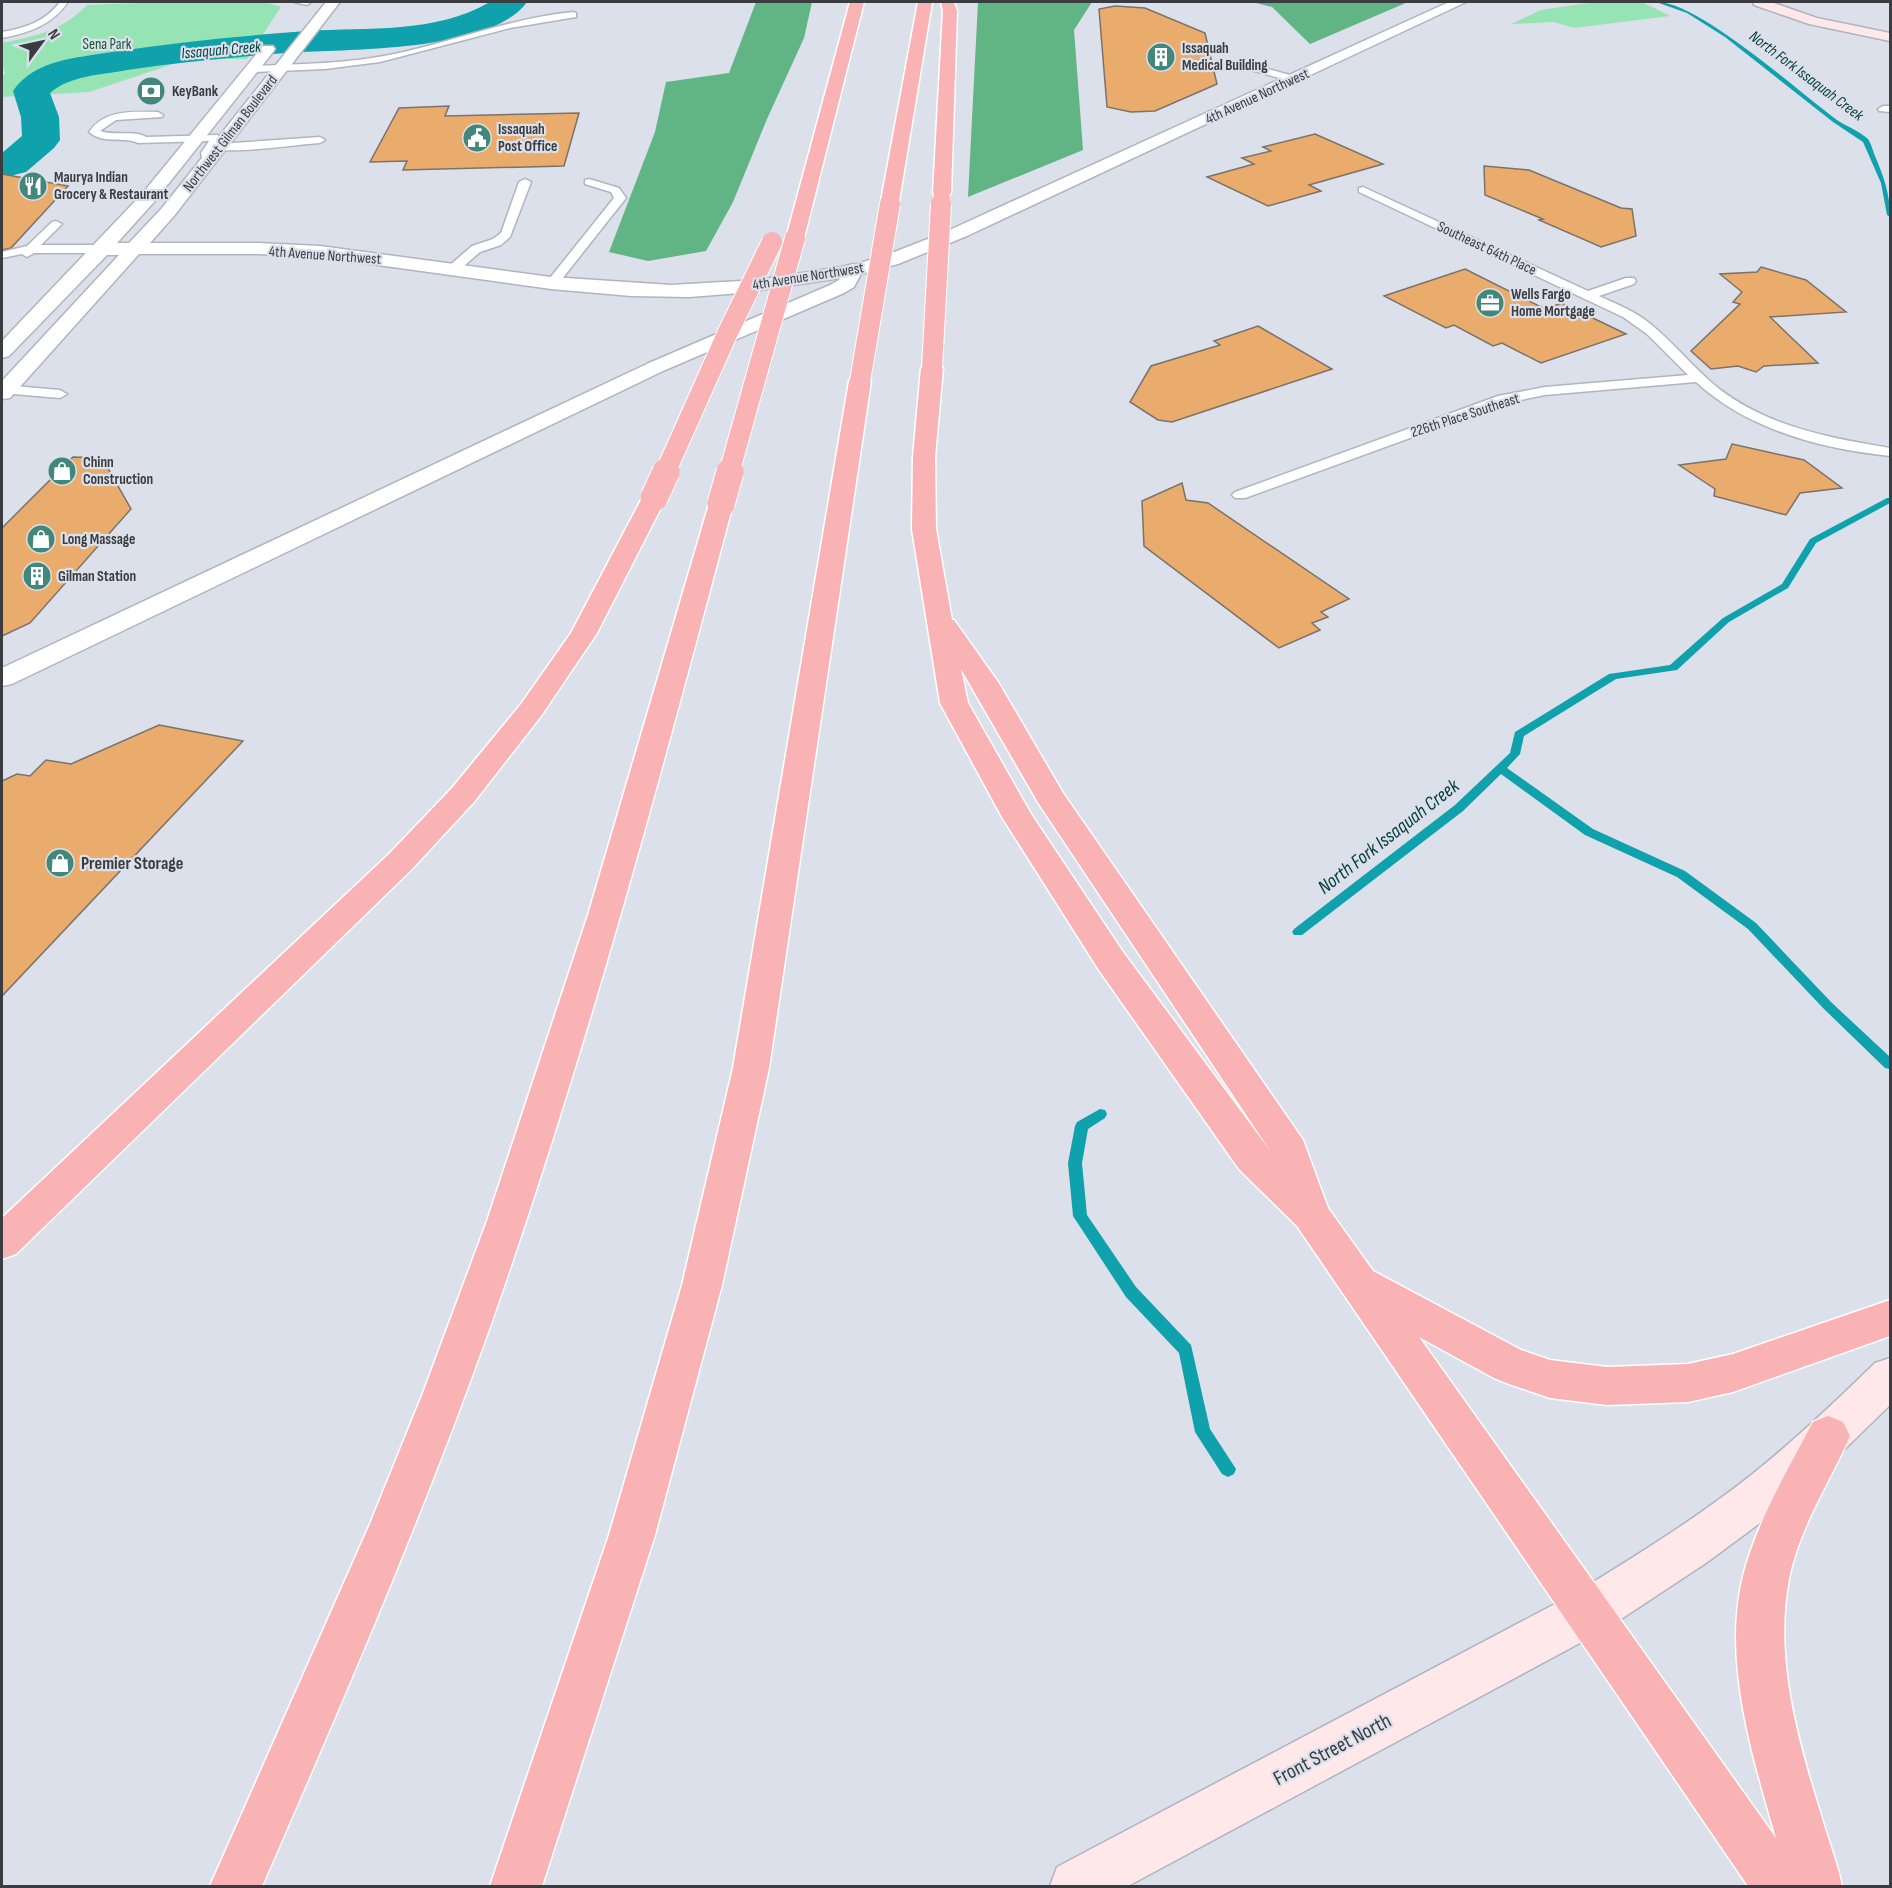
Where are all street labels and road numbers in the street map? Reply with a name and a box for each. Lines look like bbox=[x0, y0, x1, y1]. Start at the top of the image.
street label: 4th Avenue Northwest bbox=[1202, 64, 1313, 129]
street label: Northwest Gilman Boulevard bbox=[179, 71, 282, 195]
street label: Southeast 64th Place bbox=[1434, 217, 1539, 280]
street label: 4th Avenue Northwest bbox=[268, 242, 382, 269]
street label: 4th Avenue Northwest bbox=[751, 258, 865, 295]
street label: 226th Place Southeast bbox=[1408, 389, 1522, 442]
street label: Front Street North bbox=[1269, 1708, 1395, 1791]

